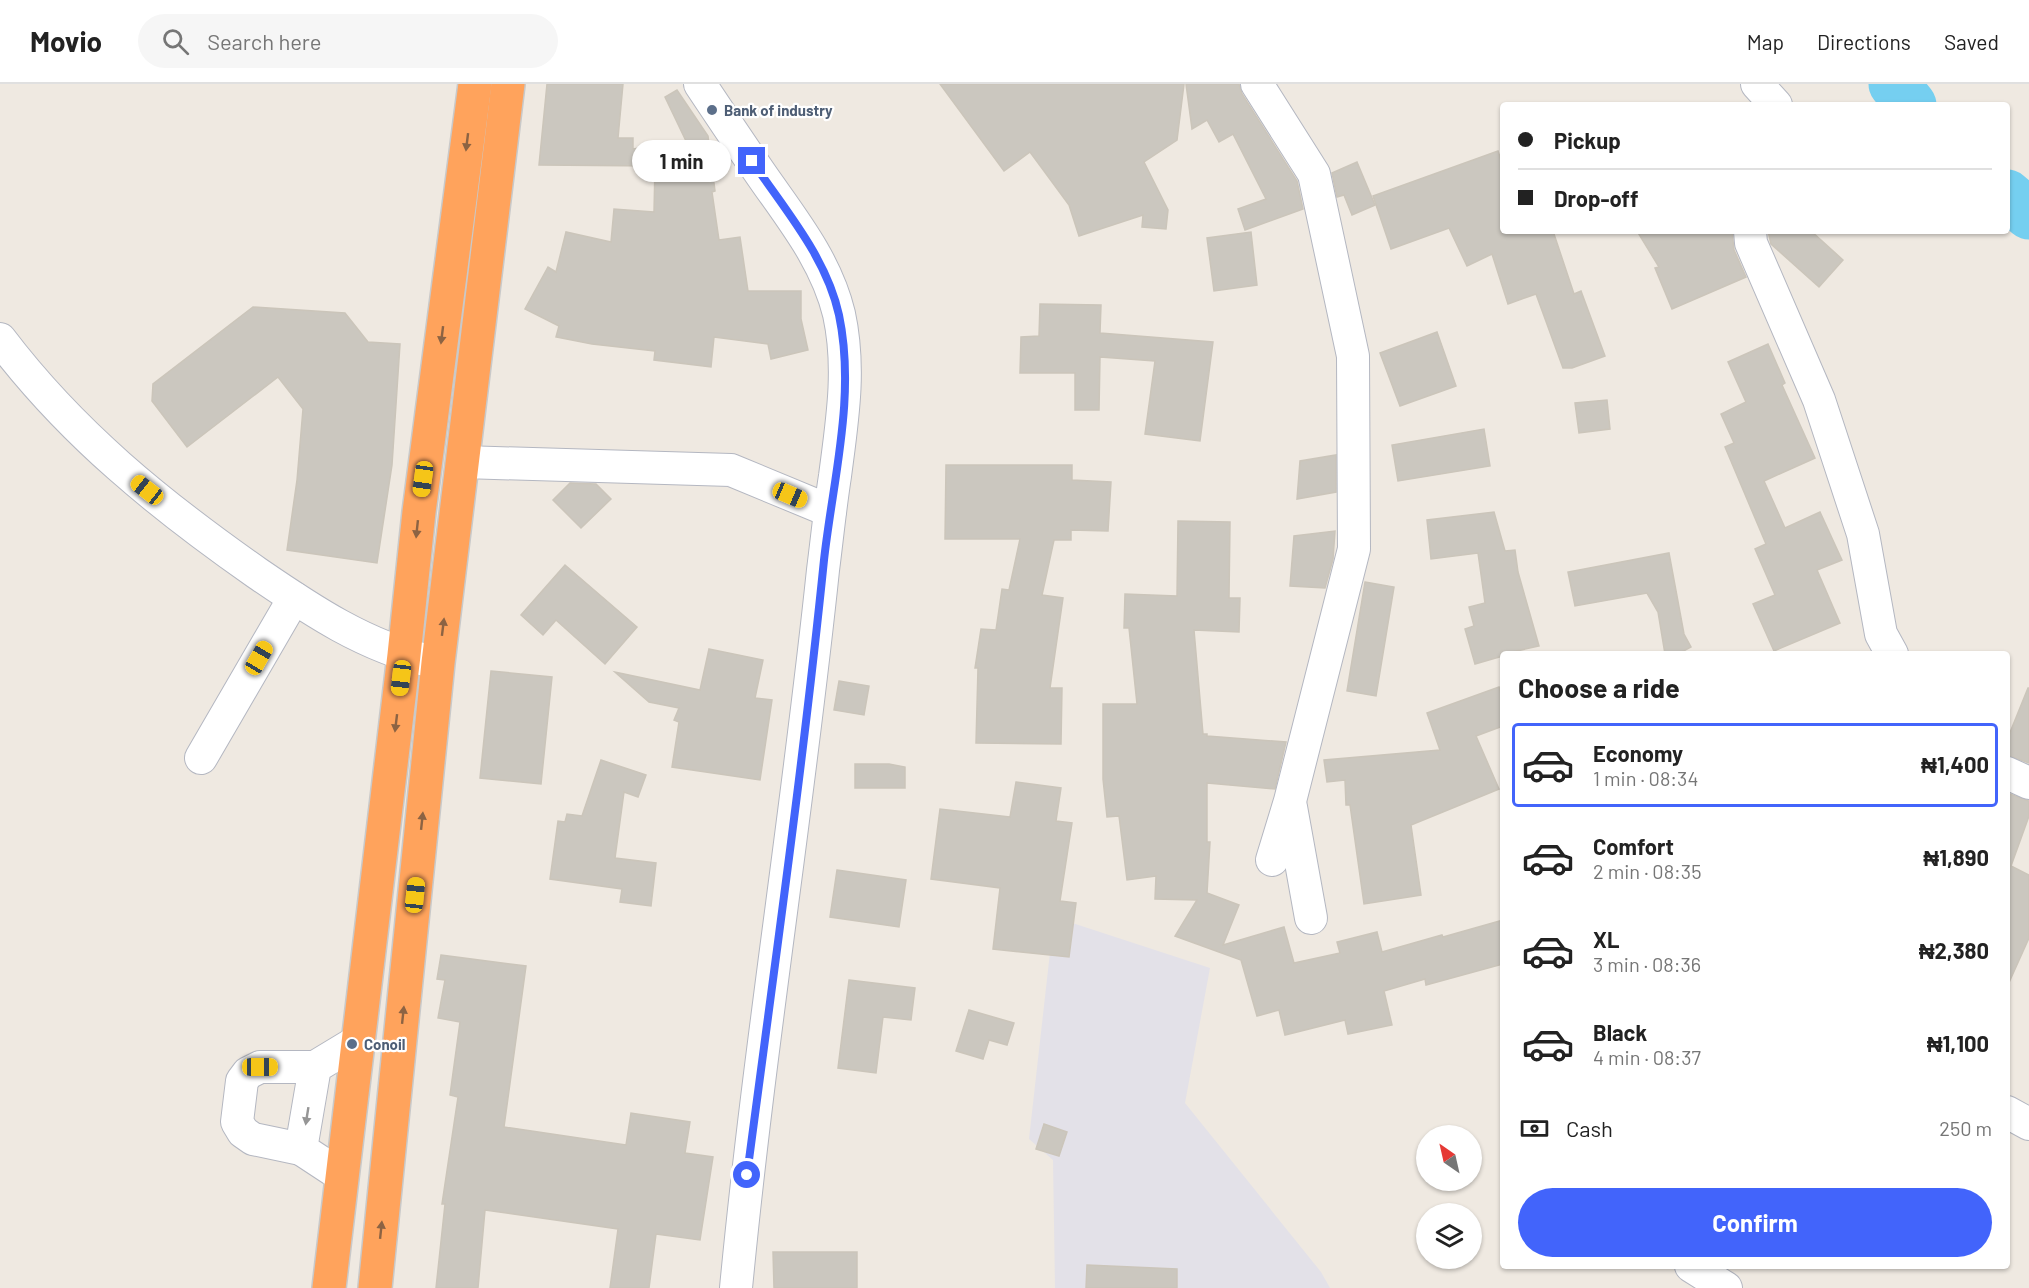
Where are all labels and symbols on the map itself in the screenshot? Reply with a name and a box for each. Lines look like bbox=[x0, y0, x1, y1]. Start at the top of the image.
place label: Bank of industry bbox=[724, 101, 833, 119]
marker: Bank of industry bbox=[705, 103, 719, 117]
one-way arrow bbox=[462, 133, 472, 152]
callout: 1 min bbox=[632, 140, 731, 182]
route end bbox=[738, 147, 765, 174]
one-way arrow bbox=[437, 326, 447, 345]
car bbox=[412, 460, 434, 498]
car bbox=[127, 472, 167, 508]
car bbox=[770, 480, 810, 510]
one-way arrow bbox=[412, 519, 422, 538]
one-way arrow bbox=[438, 617, 448, 636]
car bbox=[242, 638, 276, 678]
car bbox=[390, 659, 412, 697]
one-way arrow bbox=[391, 713, 401, 732]
one-way arrow bbox=[418, 811, 427, 830]
car bbox=[404, 876, 426, 914]
one-way arrow bbox=[398, 1005, 408, 1024]
place label: Conoil bbox=[364, 1035, 405, 1053]
marker: Conoil bbox=[345, 1037, 359, 1051]
car bbox=[242, 1058, 278, 1076]
one-way arrow bbox=[302, 1107, 311, 1126]
north arrow bbox=[1416, 1125, 1482, 1191]
route start bbox=[733, 1161, 760, 1188]
one-way arrow bbox=[376, 1220, 386, 1239]

